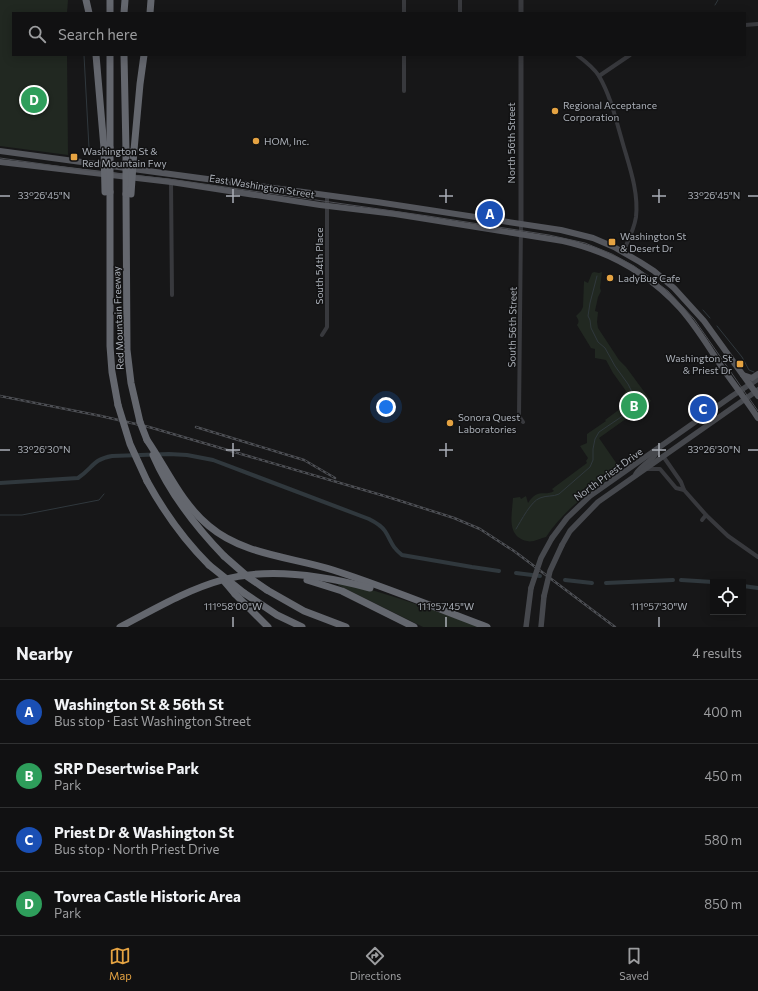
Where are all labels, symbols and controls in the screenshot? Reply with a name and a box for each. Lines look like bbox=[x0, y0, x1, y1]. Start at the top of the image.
search box bbox=[12, 12, 746, 56]
icon: search bbox=[26, 23, 48, 45]
text: Search here bbox=[58, 25, 137, 43]
pin: D bbox=[21, 85, 47, 115]
place label: Regional Acceptance Corporation bbox=[563, 99, 657, 123]
street label: North 56th Street bbox=[505, 102, 517, 184]
marker: Regional Acceptance Corporation bbox=[550, 106, 560, 116]
place label: HOM, Inc. bbox=[264, 135, 309, 147]
marker: HOM, Inc. bbox=[251, 136, 261, 146]
place label: Washington St & Red Mountain Fwy bbox=[82, 145, 167, 169]
marker: Washington St & Red Mountain Fwy bbox=[69, 152, 79, 162]
street label: East Washington Street bbox=[208, 172, 316, 200]
text: 33°26'45"N bbox=[18, 189, 70, 201]
text: 33°26'45"N bbox=[688, 189, 740, 201]
pin: A bbox=[477, 199, 503, 229]
street label: South 54th Place bbox=[313, 228, 325, 304]
place label: Washington St & Desert Dr bbox=[620, 230, 686, 254]
marker: Washington St & Desert Dr bbox=[607, 237, 617, 247]
street label: Red Mountain Freeway bbox=[110, 266, 126, 370]
place label: LadyBug Cafe bbox=[618, 272, 680, 284]
marker: LadyBug Cafe bbox=[605, 273, 615, 283]
street label: South 56th Street bbox=[505, 286, 519, 368]
place label: Washington St & Priest Dr bbox=[666, 352, 732, 376]
marker: Washington St & Priest Dr bbox=[735, 359, 745, 369]
pin: B bbox=[621, 391, 647, 421]
pin: C bbox=[690, 394, 716, 424]
your location bbox=[376, 397, 396, 417]
place label: Sonora Quest Laboratories bbox=[458, 411, 520, 435]
marker: Sonora Quest Laboratories bbox=[445, 418, 455, 428]
text: 33°26'30"N bbox=[17, 443, 71, 455]
text: 33°26'30"N bbox=[687, 443, 741, 455]
street label: North Priest Drive bbox=[571, 445, 645, 503]
map controls bbox=[710, 579, 746, 615]
button: locate bbox=[710, 579, 746, 615]
text: 111°58'00"W bbox=[204, 600, 262, 612]
text: 111°57'45"W bbox=[418, 600, 474, 612]
text: 111°57'30"W bbox=[631, 600, 687, 612]
text: Nearby bbox=[16, 643, 73, 664]
text: 4 results bbox=[692, 645, 742, 661]
text: Washington St & 56th St bbox=[54, 695, 224, 713]
text: A bbox=[24, 704, 34, 720]
text: 400 m bbox=[703, 704, 742, 720]
text: Bus stop · East Washington Street bbox=[54, 713, 251, 729]
text: SRP Desertwise Park bbox=[54, 759, 199, 777]
text: B bbox=[25, 768, 33, 784]
text: 450 m bbox=[704, 768, 742, 784]
text: Park bbox=[54, 777, 81, 793]
text: Priest Dr & Washington St bbox=[54, 823, 234, 841]
text: C bbox=[25, 832, 33, 848]
text: 580 m bbox=[704, 832, 742, 848]
text: Bus stop · North Priest Drive bbox=[54, 841, 219, 857]
text: Tovrea Castle Historic Area bbox=[54, 887, 241, 905]
text: D bbox=[24, 896, 34, 912]
text: 850 m bbox=[704, 896, 742, 912]
text: Park bbox=[54, 905, 81, 921]
tab: Map bbox=[109, 945, 132, 982]
tab: Directions bbox=[350, 945, 401, 982]
tab: Saved bbox=[619, 945, 649, 982]

